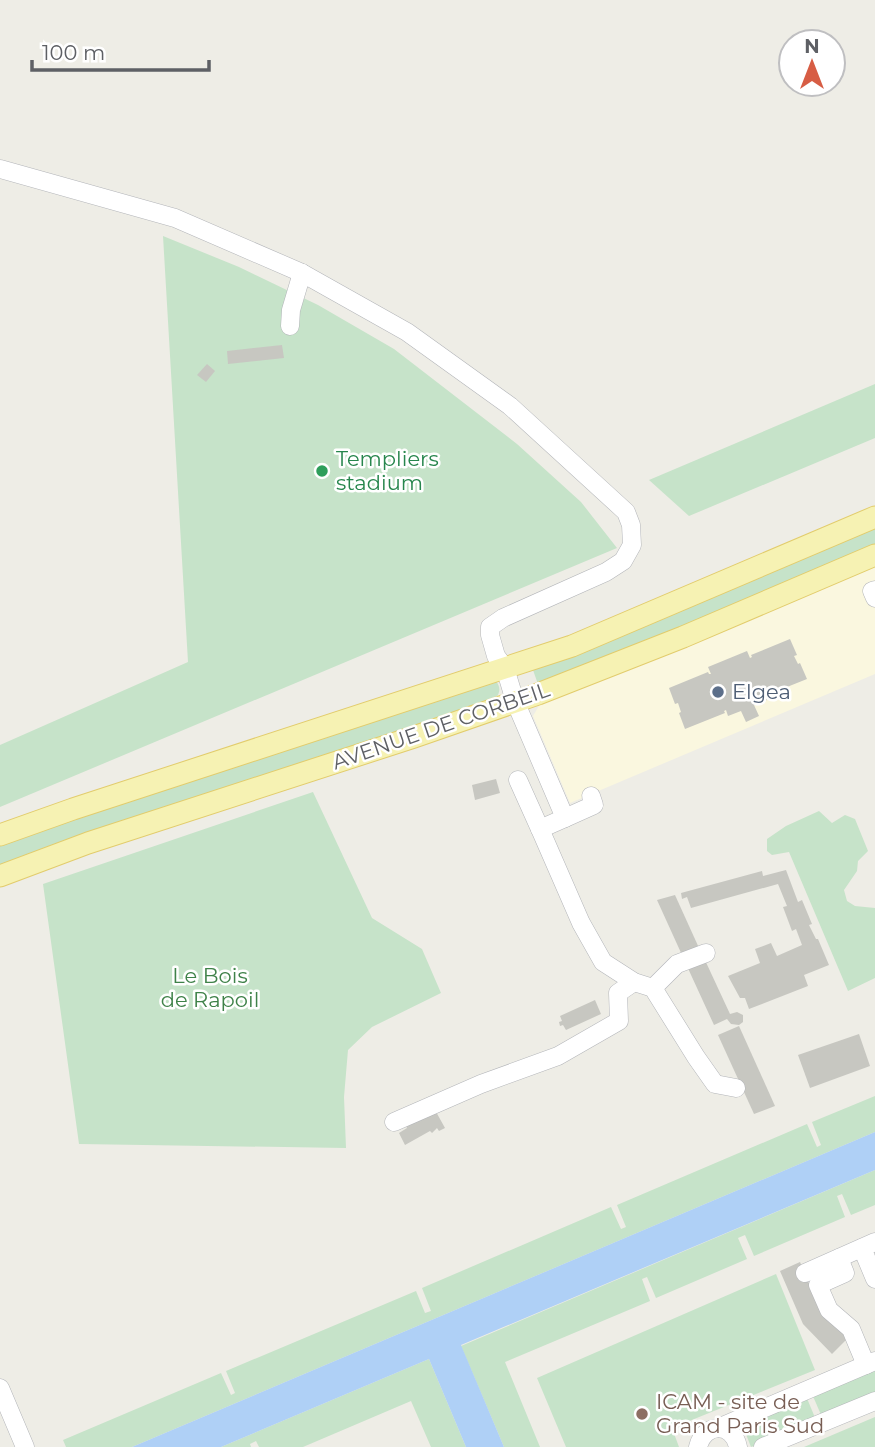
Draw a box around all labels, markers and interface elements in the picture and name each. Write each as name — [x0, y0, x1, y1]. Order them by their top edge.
scale bar — [32, 28, 208, 72]
north arrow — [777, 28, 847, 98]
text: N — [804, 35, 820, 58]
text: 100 m — [42, 40, 105, 65]
place label: Templiers stadium — [336, 446, 439, 495]
marker: Templiers stadium — [314, 463, 330, 479]
street label: AVENUE DE CORBEIL — [329, 676, 553, 775]
place label: Elgea — [732, 679, 791, 704]
marker: Elgea — [710, 684, 726, 700]
park label: Le Bois de Rapoil — [161, 963, 259, 1012]
place label: ICAM - site de Grand Paris Sud — [656, 1389, 824, 1438]
marker: ICAM - site de Grand Paris Sud — [634, 1406, 650, 1422]

